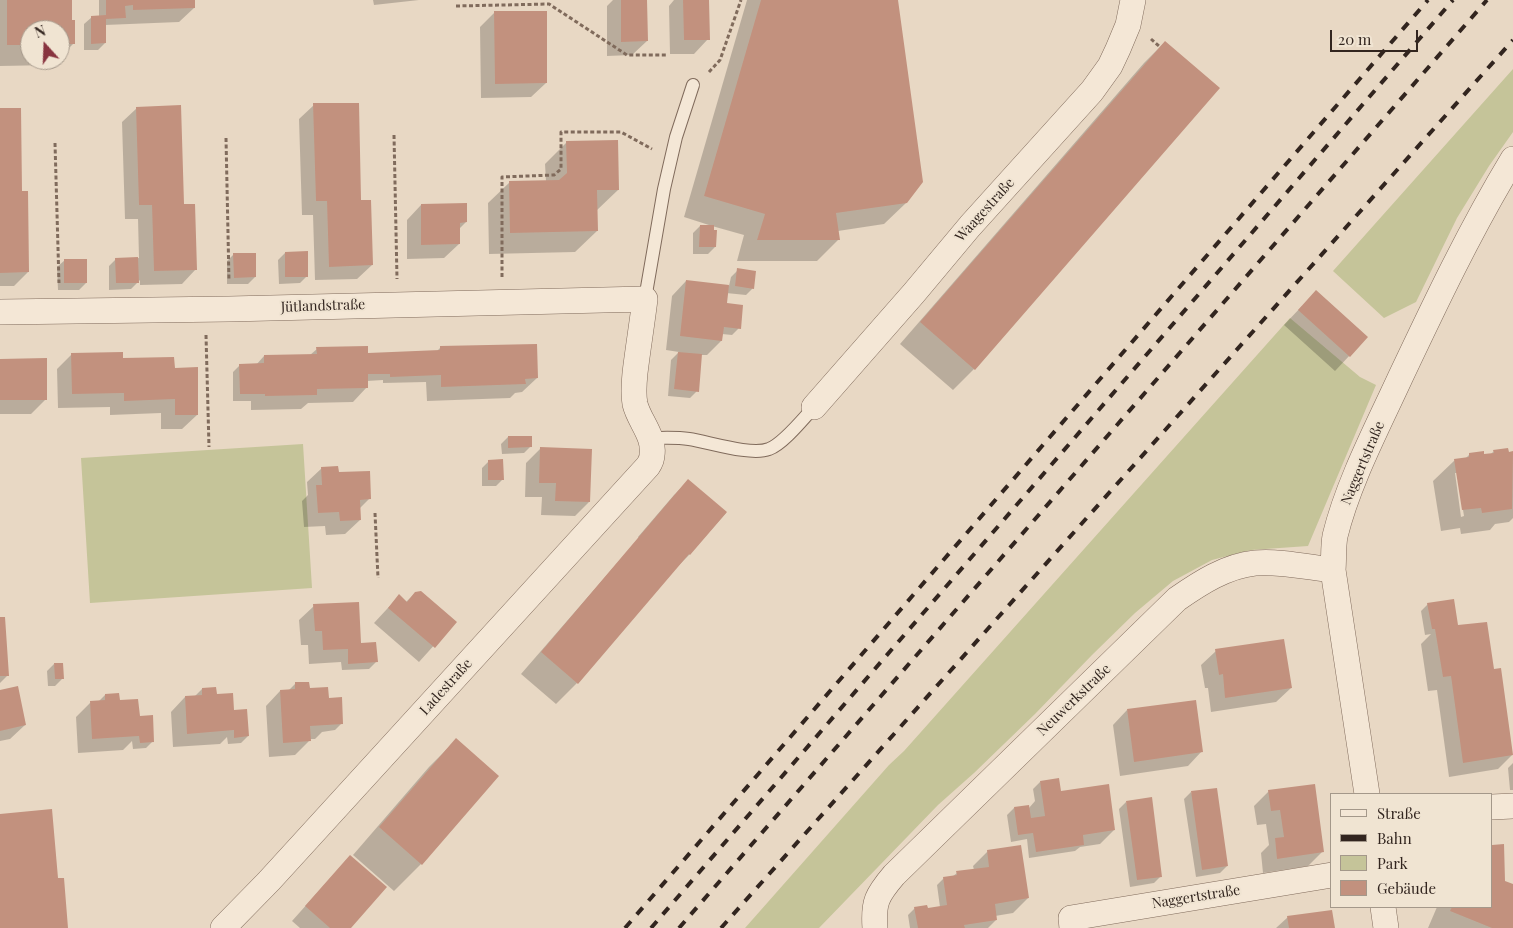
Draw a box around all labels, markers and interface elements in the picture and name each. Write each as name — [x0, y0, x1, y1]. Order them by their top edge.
north arrow — [20, 20, 70, 70]
scale bar — [1333, 20, 1420, 52]
text: N — [32, 21, 48, 42]
text: 20 m — [1338, 29, 1371, 49]
street label: Waagestraße — [952, 175, 1018, 245]
street label: Jütlandstraße — [280, 296, 366, 316]
street label: Naggertstraße — [1338, 419, 1388, 507]
street label: Ladestraße — [416, 655, 476, 719]
street label: Neuwerkstraße — [1034, 661, 1114, 739]
legend — [1330, 793, 1493, 908]
text: Straße — [1377, 803, 1421, 823]
text: Bahn — [1377, 828, 1412, 848]
text: Park — [1377, 853, 1408, 873]
text: Gebäude — [1377, 878, 1436, 898]
street label: Naggertstraße — [1151, 882, 1241, 912]

